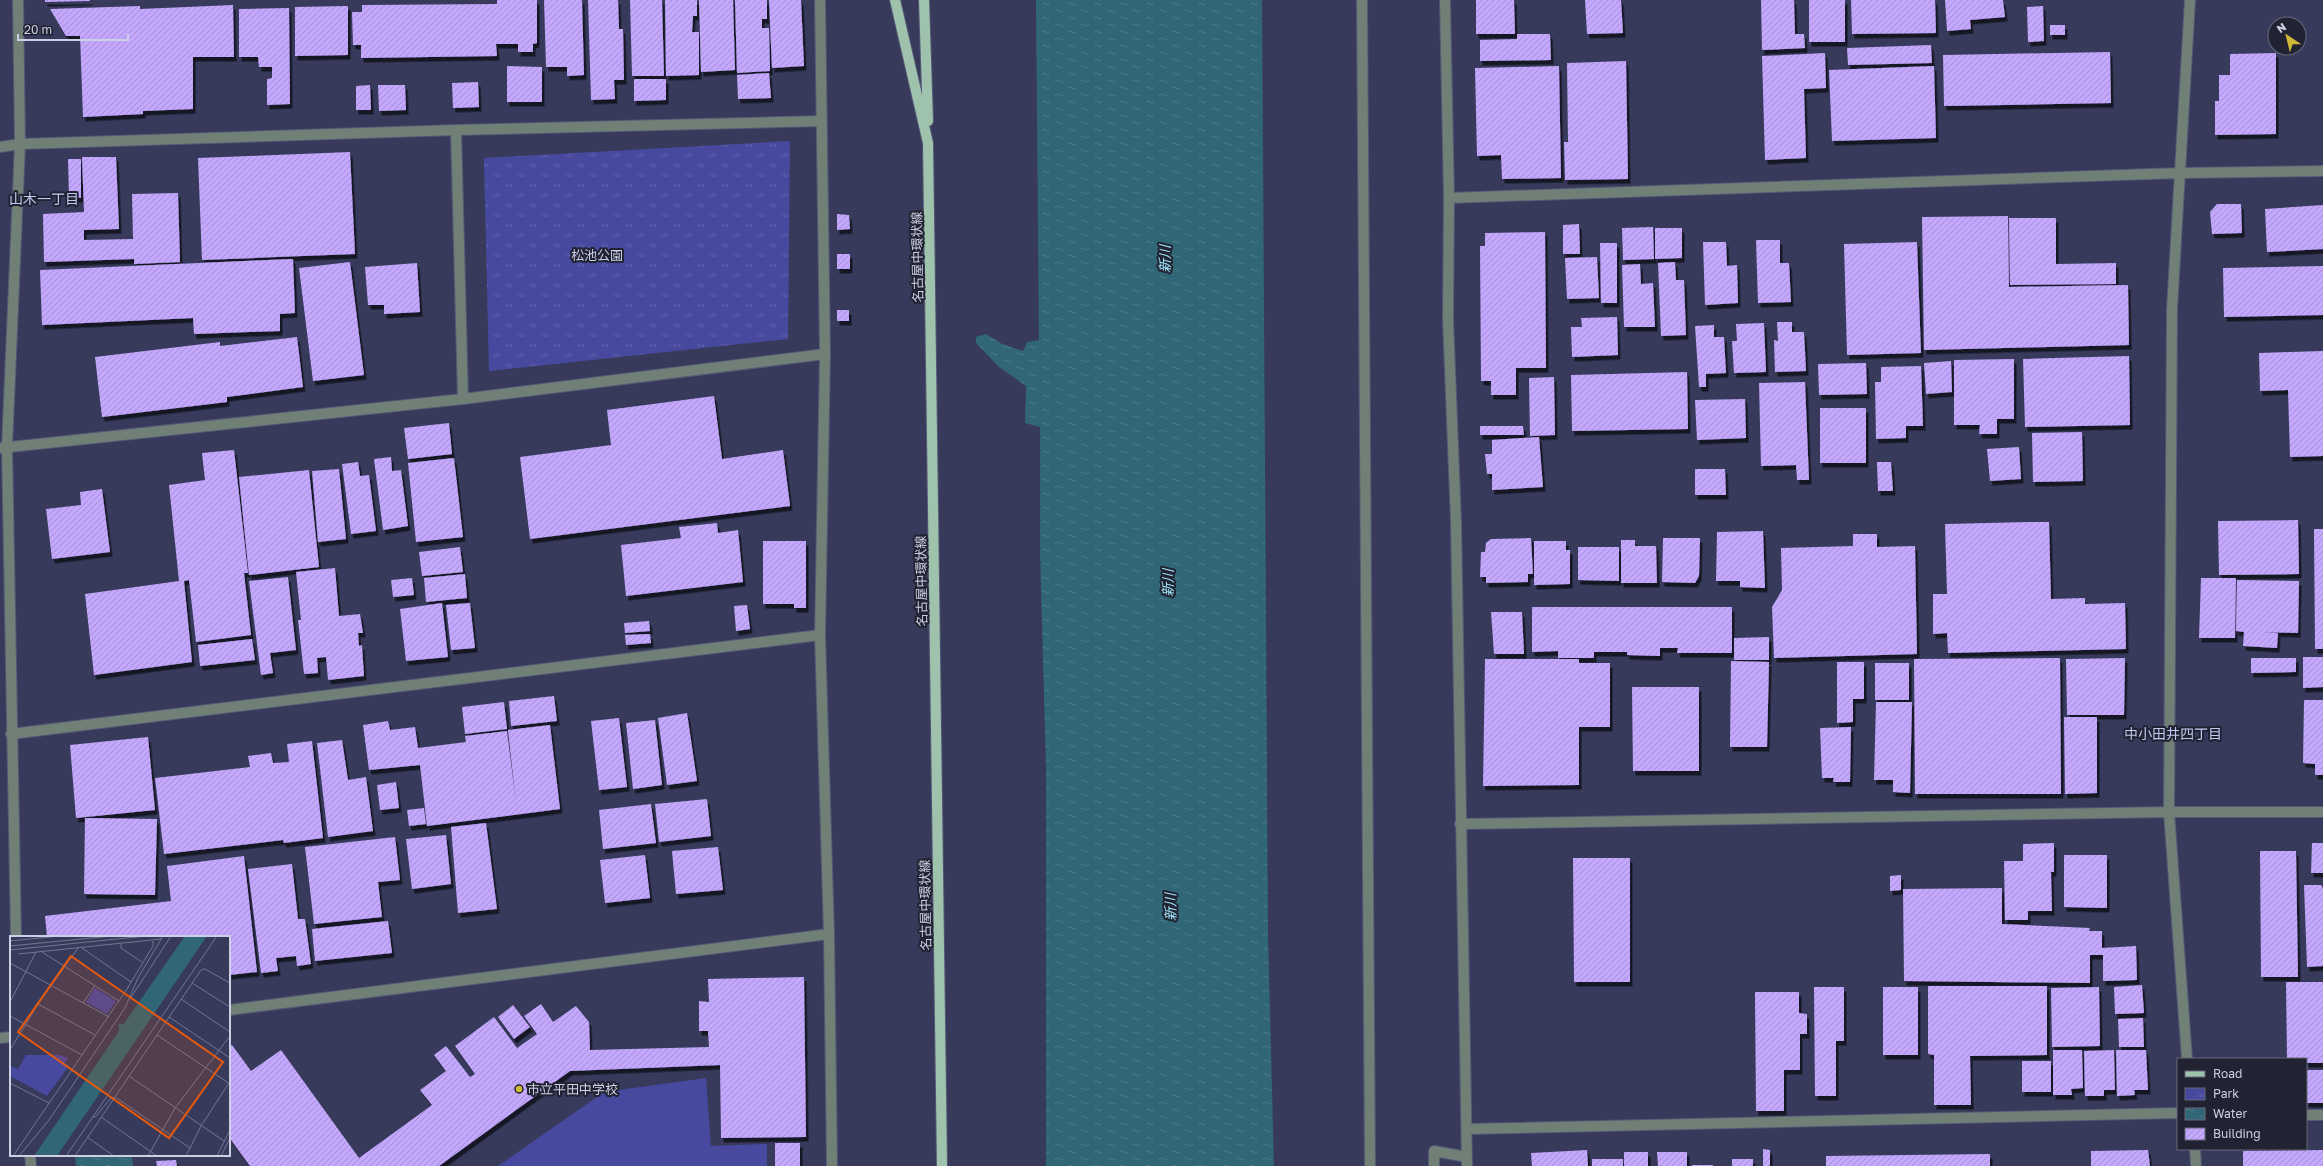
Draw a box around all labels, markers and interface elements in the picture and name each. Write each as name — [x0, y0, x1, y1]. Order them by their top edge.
scale bar — [18, 16, 128, 42]
north arrow — [2267, 16, 2307, 56]
text: N — [2274, 20, 2288, 35]
text: 20 m — [24, 22, 52, 37]
district label: 山木一丁目 — [9, 190, 79, 207]
street label: 名古屋中環状線 — [908, 211, 926, 303]
water label: 新川 — [1156, 243, 1173, 273]
park label: 松池公園 — [571, 247, 623, 263]
street label: 名古屋中環状線 — [912, 535, 930, 627]
water label: 新川 — [1159, 567, 1176, 597]
district label: 中小田井四丁目 — [2124, 725, 2222, 742]
street label: 名古屋中環状線 — [916, 859, 934, 951]
water label: 新川 — [1161, 891, 1179, 921]
inset map — [10, 936, 230, 1156]
legend — [2177, 1058, 2307, 1150]
text: Road — [2213, 1066, 2242, 1081]
place label: 市立平田中学校 — [527, 1081, 618, 1097]
marker: 市立平田中学校 — [514, 1084, 524, 1094]
text: Park — [2213, 1086, 2239, 1101]
text: Water — [2213, 1106, 2247, 1121]
text: Building — [2213, 1126, 2261, 1141]

